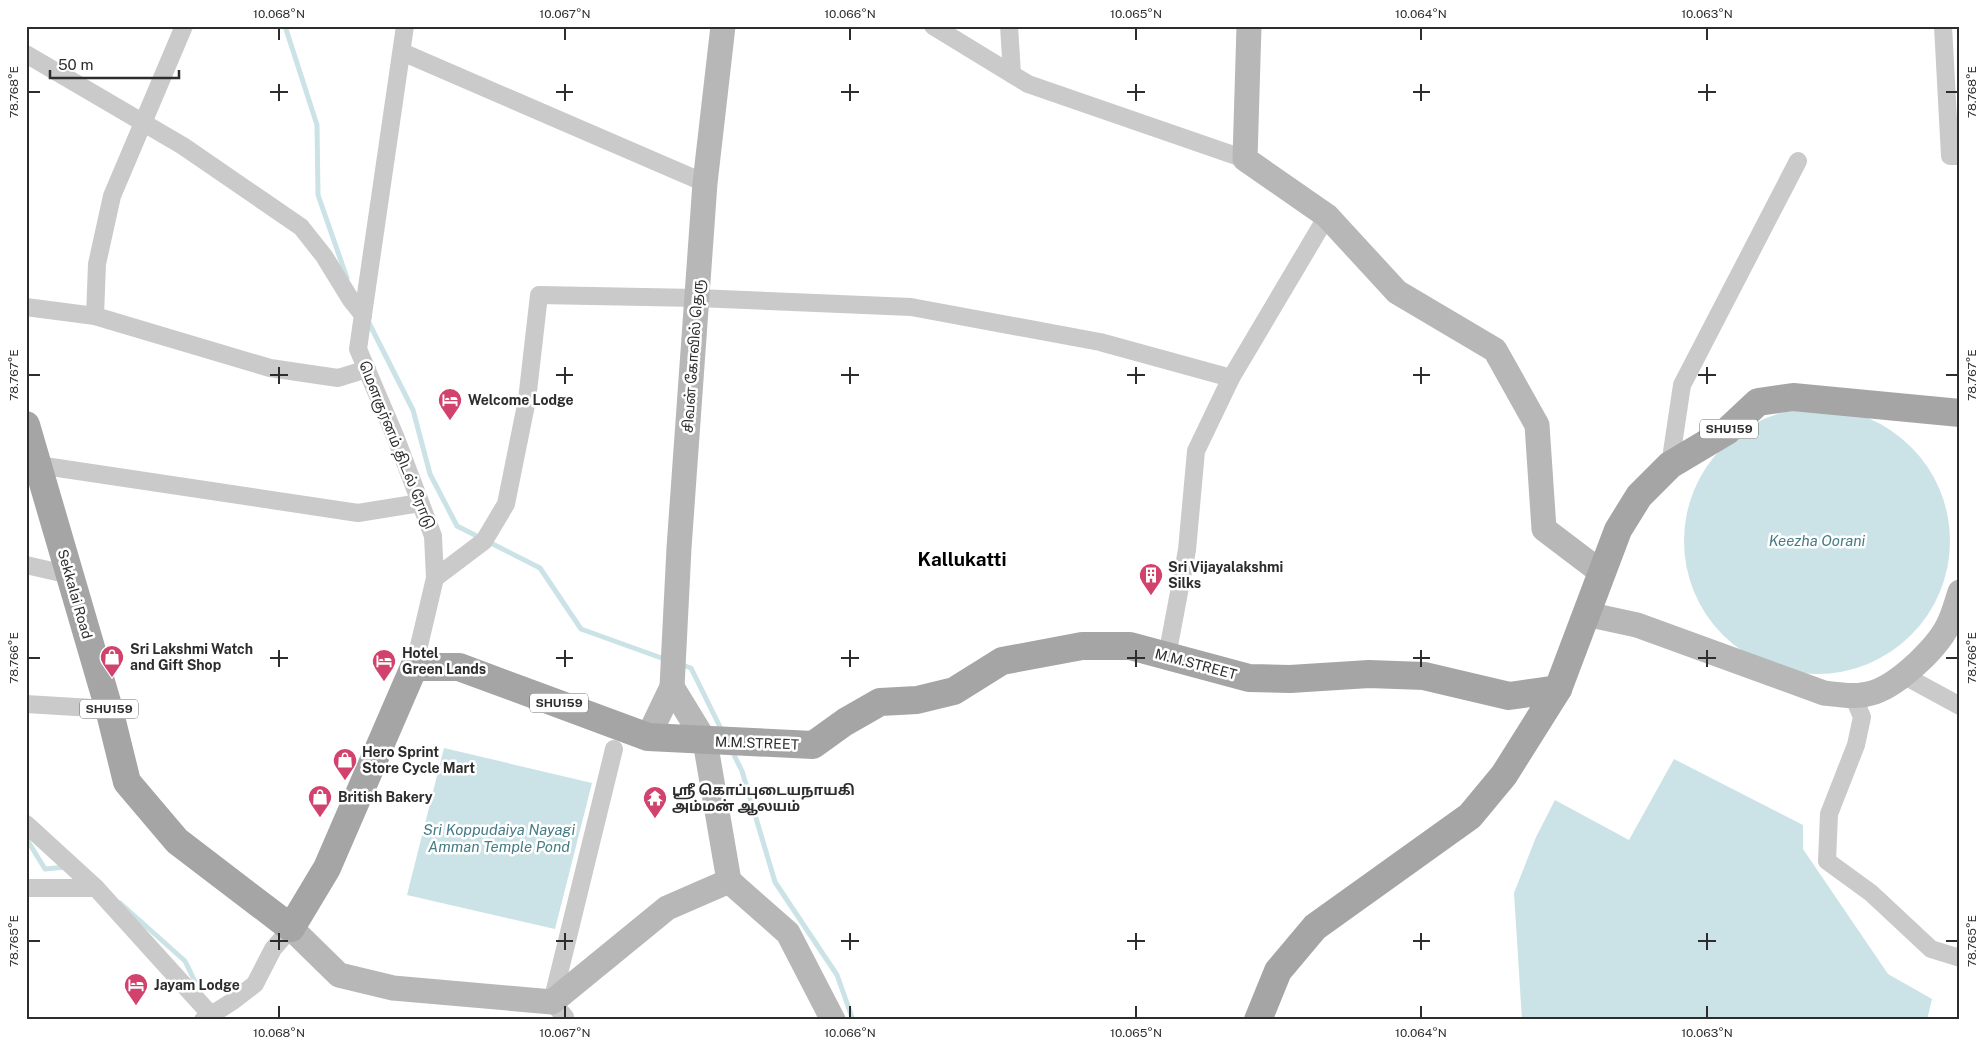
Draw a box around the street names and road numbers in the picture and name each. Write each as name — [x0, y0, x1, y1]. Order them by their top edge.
street label: சிவன் கோவில் தெரு — [680, 278, 708, 434]
street label: மௌகுர்னம் திடல் ரோடு — [354, 359, 438, 532]
road number: SHU159 — [1700, 419, 1758, 438]
street label: Sekkalai Road — [55, 547, 95, 641]
street label: M.M.STREET — [1153, 645, 1239, 683]
road number: SHU159 — [530, 694, 588, 712]
road number: SHU159 — [80, 700, 138, 719]
street label: M.M.STREET — [715, 734, 799, 752]

